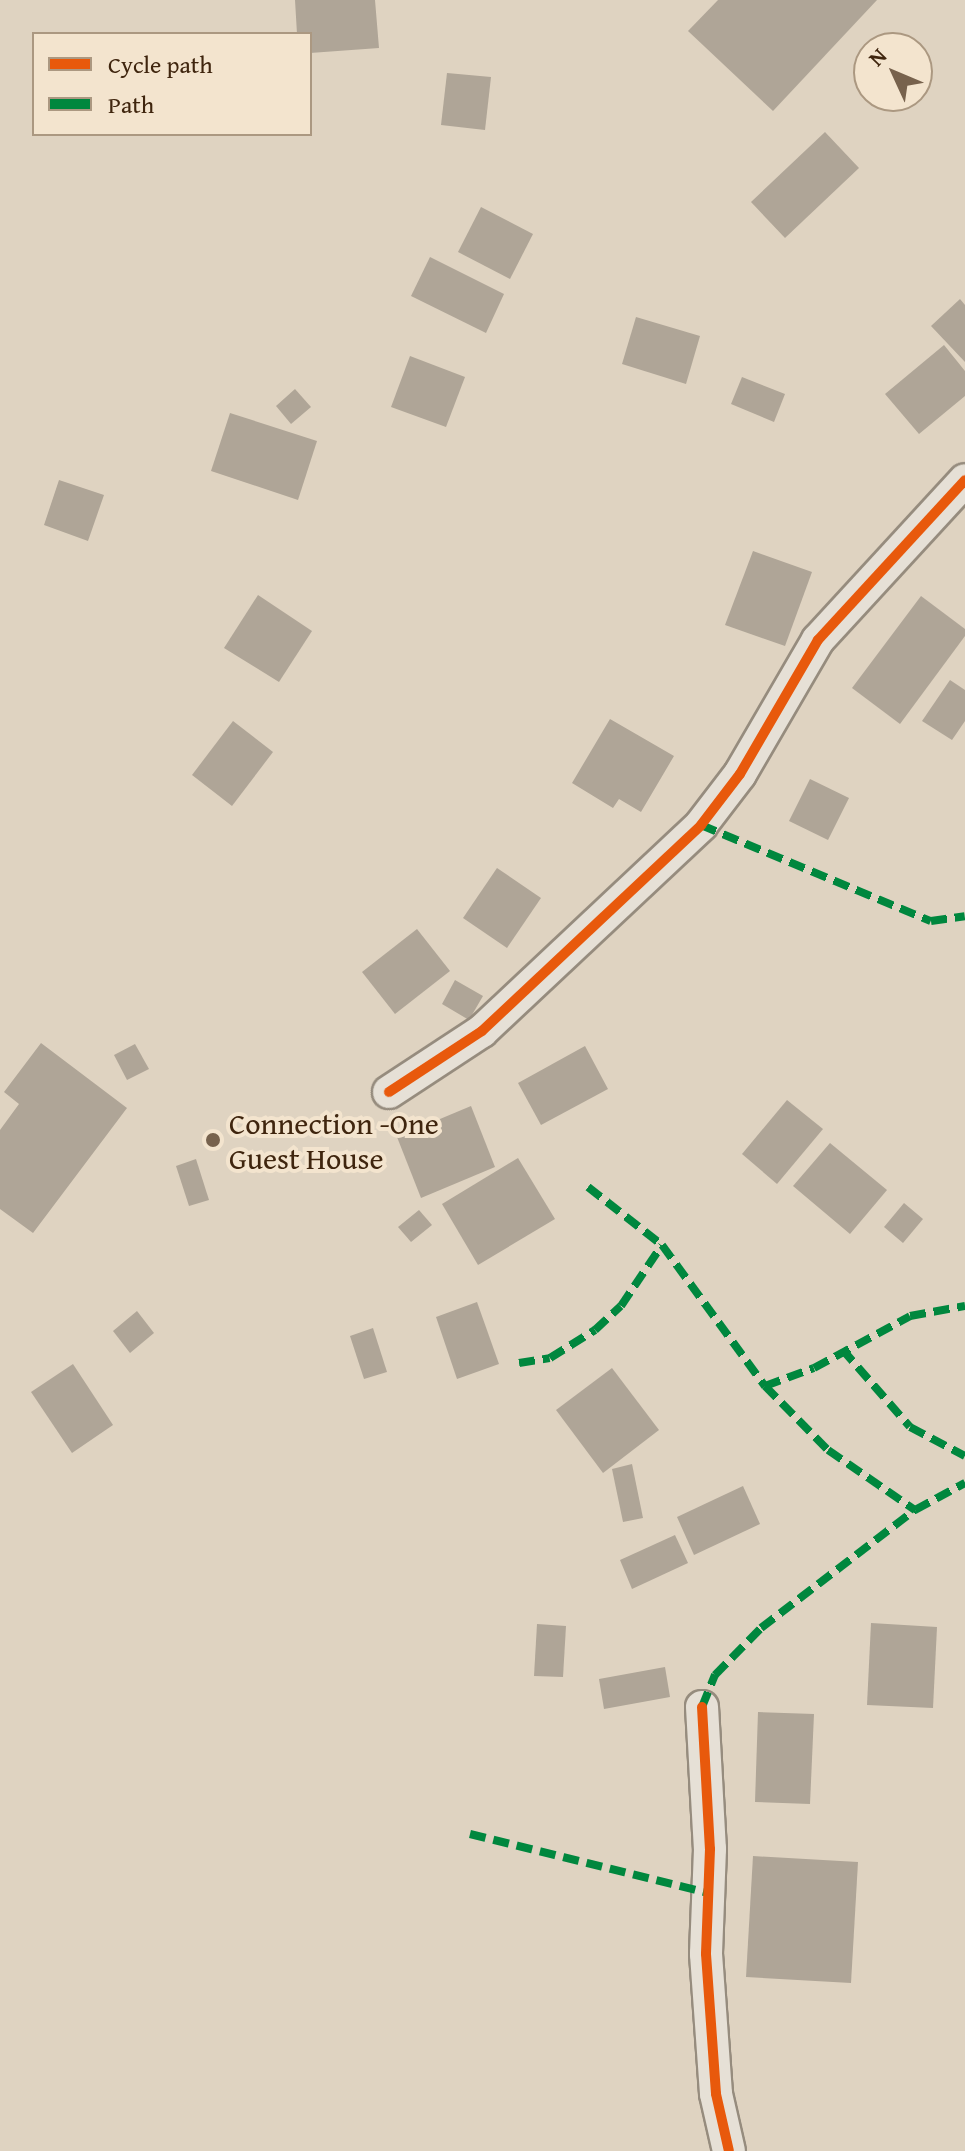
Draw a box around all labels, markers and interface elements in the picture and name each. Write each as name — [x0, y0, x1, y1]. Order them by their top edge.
legend — [32, 32, 312, 136]
north arrow — [853, 32, 933, 112]
text: N — [861, 40, 894, 73]
text: Cycle path — [108, 47, 213, 82]
text: Path — [108, 87, 154, 122]
place label: Connection -One Guest House — [229, 1105, 439, 1176]
marker: Connection -One Guest House — [204, 1131, 222, 1149]

